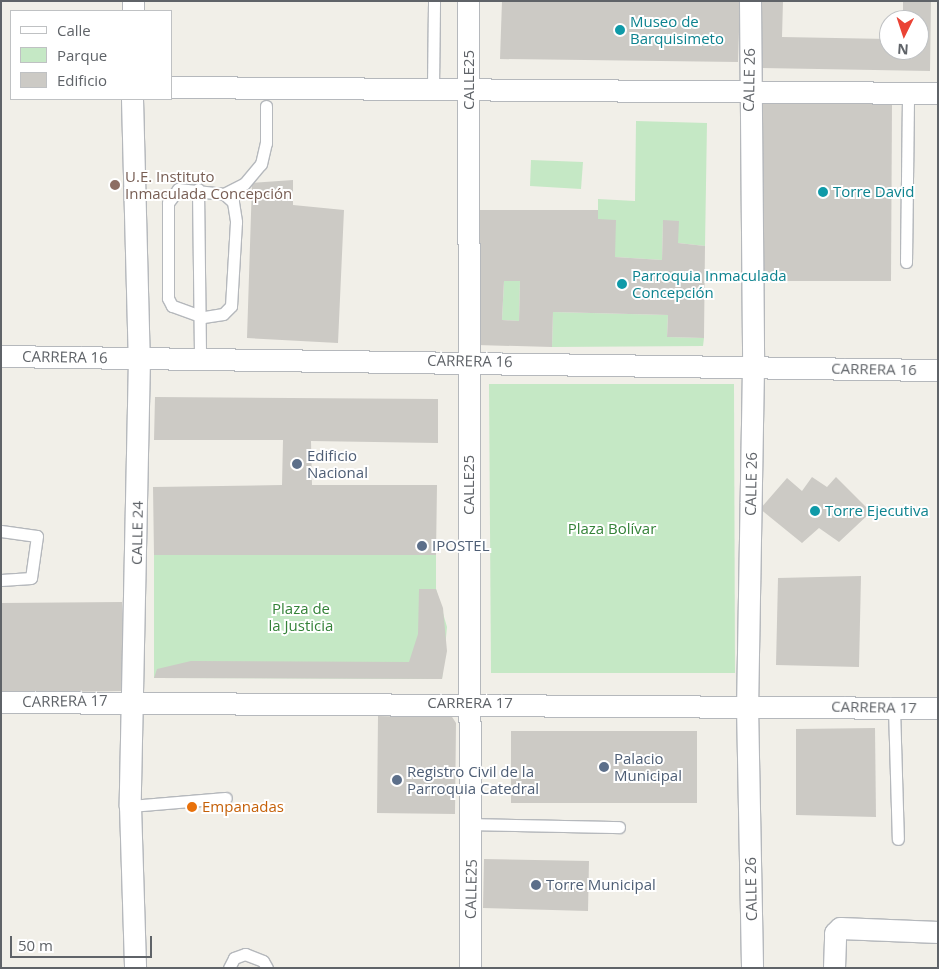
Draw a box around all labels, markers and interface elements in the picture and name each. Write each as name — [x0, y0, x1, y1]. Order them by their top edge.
legend — [10, 10, 172, 100]
north arrow — [879, 10, 929, 60]
place label: Museo de Barquisimeto — [630, 12, 724, 47]
text: Calle — [57, 20, 91, 40]
marker: Museo de Barquisimeto — [614, 24, 626, 36]
text: N — [897, 40, 909, 59]
text: Parque — [57, 45, 107, 65]
street label: CALLE 26 — [739, 48, 759, 112]
street label: CALLE25 — [460, 50, 478, 110]
text: Edificio — [57, 70, 107, 90]
place label: U.E. Instituto Inmaculada Concepción — [125, 167, 292, 202]
marker: U.E. Instituto Inmaculada Concepción — [109, 179, 121, 191]
place label: Torre David — [833, 183, 915, 201]
marker: Torre David — [817, 186, 829, 198]
place label: Parroquia Inmaculada Concepción — [632, 266, 787, 301]
marker: Parroquia Inmaculada Concepción — [616, 278, 628, 290]
street label: CARRERA 16 — [22, 347, 108, 367]
street label: CARRERA 16 — [427, 351, 513, 371]
street label: CARRERA 16 — [831, 359, 917, 379]
place label: Edificio Nacional — [307, 446, 368, 481]
street label: CALLE 26 — [741, 452, 761, 516]
street label: CALLE25 — [460, 455, 478, 515]
marker: Edificio Nacional — [291, 458, 303, 470]
street label: CALLE 24 — [127, 501, 147, 565]
place label: Torre Ejecutiva — [825, 502, 929, 520]
marker: Torre Ejecutiva — [809, 505, 821, 517]
park label: Plaza Bolívar — [568, 520, 656, 538]
place label: IPOSTEL — [432, 537, 490, 555]
marker: IPOSTEL — [416, 540, 428, 552]
park label: Plaza de la Justicia — [269, 599, 333, 634]
street label: CARRERA 17 — [22, 691, 108, 711]
street label: CARRERA 17 — [427, 694, 513, 712]
street label: CARRERA 17 — [831, 697, 917, 717]
place label: Palacio Municipal — [614, 749, 682, 784]
marker: Palacio Municipal — [598, 761, 610, 773]
place label: Registro Civil de la Parroquia Catedral — [407, 762, 539, 797]
marker: Registro Civil de la Parroquia Catedral — [391, 774, 403, 786]
place label: Empanadas — [202, 798, 284, 816]
marker: Empanadas — [186, 801, 198, 813]
street label: CALLE 26 — [741, 857, 761, 921]
street label: CALLE25 — [461, 859, 481, 919]
place label: Torre Municipal — [546, 876, 656, 894]
marker: Torre Municipal — [530, 879, 542, 891]
scale bar — [12, 926, 155, 958]
text: 50 m — [18, 935, 53, 955]

